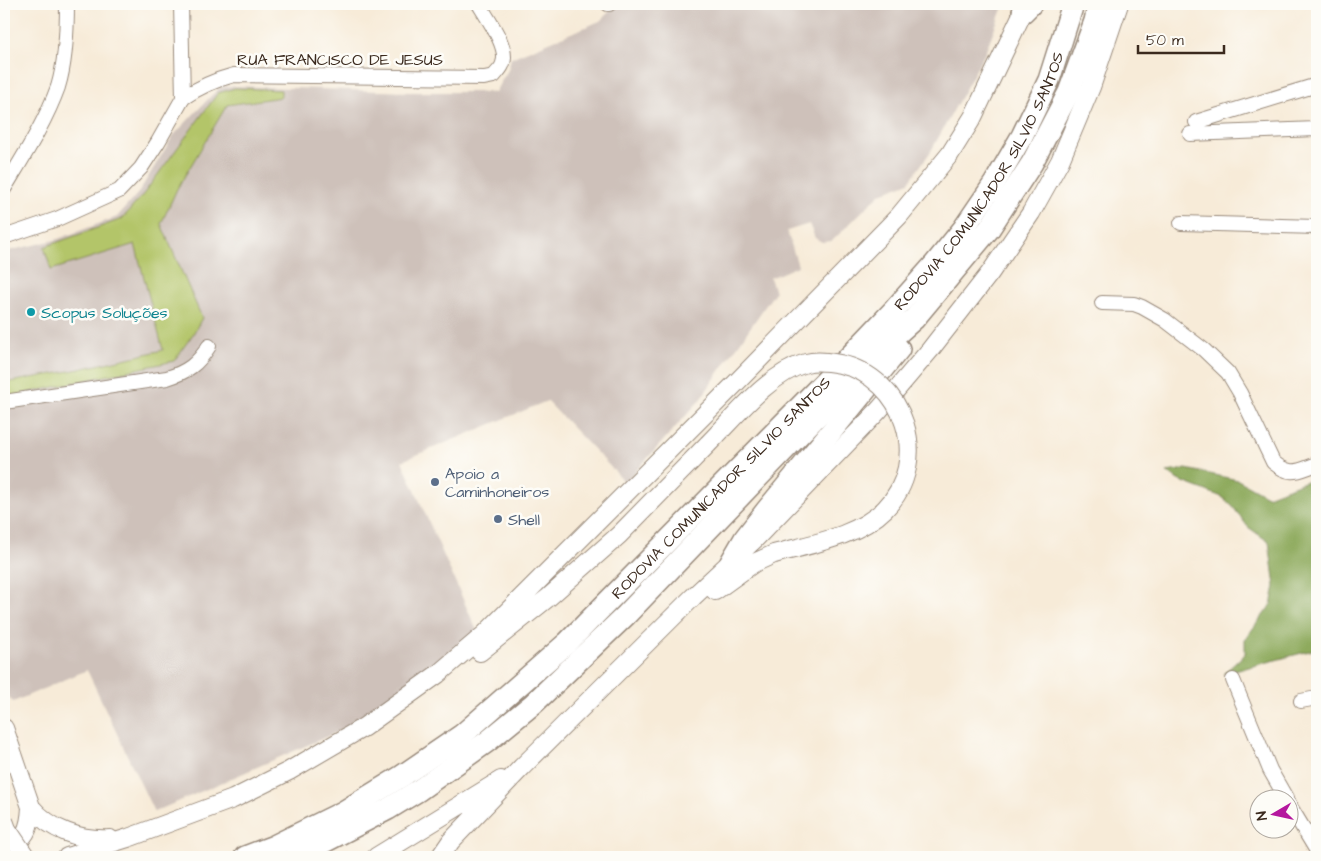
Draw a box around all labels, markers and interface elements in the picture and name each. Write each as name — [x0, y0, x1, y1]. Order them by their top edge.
scale bar — [1138, 22, 1225, 54]
text: 50 m — [1146, 30, 1184, 51]
street label: RUA FRANCISCO DE JESUS — [237, 49, 443, 71]
street label: RODOVIA COMUNICADOR SILVIO SANTOS — [889, 49, 1069, 315]
place label: Scopus Soluções — [41, 302, 168, 324]
marker: Scopus Soluções — [25, 306, 37, 318]
street label: RODOVIA COMUNICADOR SILVIO SANTOS — [607, 372, 836, 604]
place label: Apoio a Caminhoneiros — [445, 463, 549, 503]
marker: Apoio a Caminhoneiros — [429, 476, 441, 488]
place label: Shell — [508, 509, 540, 531]
marker: Shell — [492, 513, 504, 525]
north arrow — [1248, 788, 1298, 838]
text: N — [1252, 810, 1273, 822]

